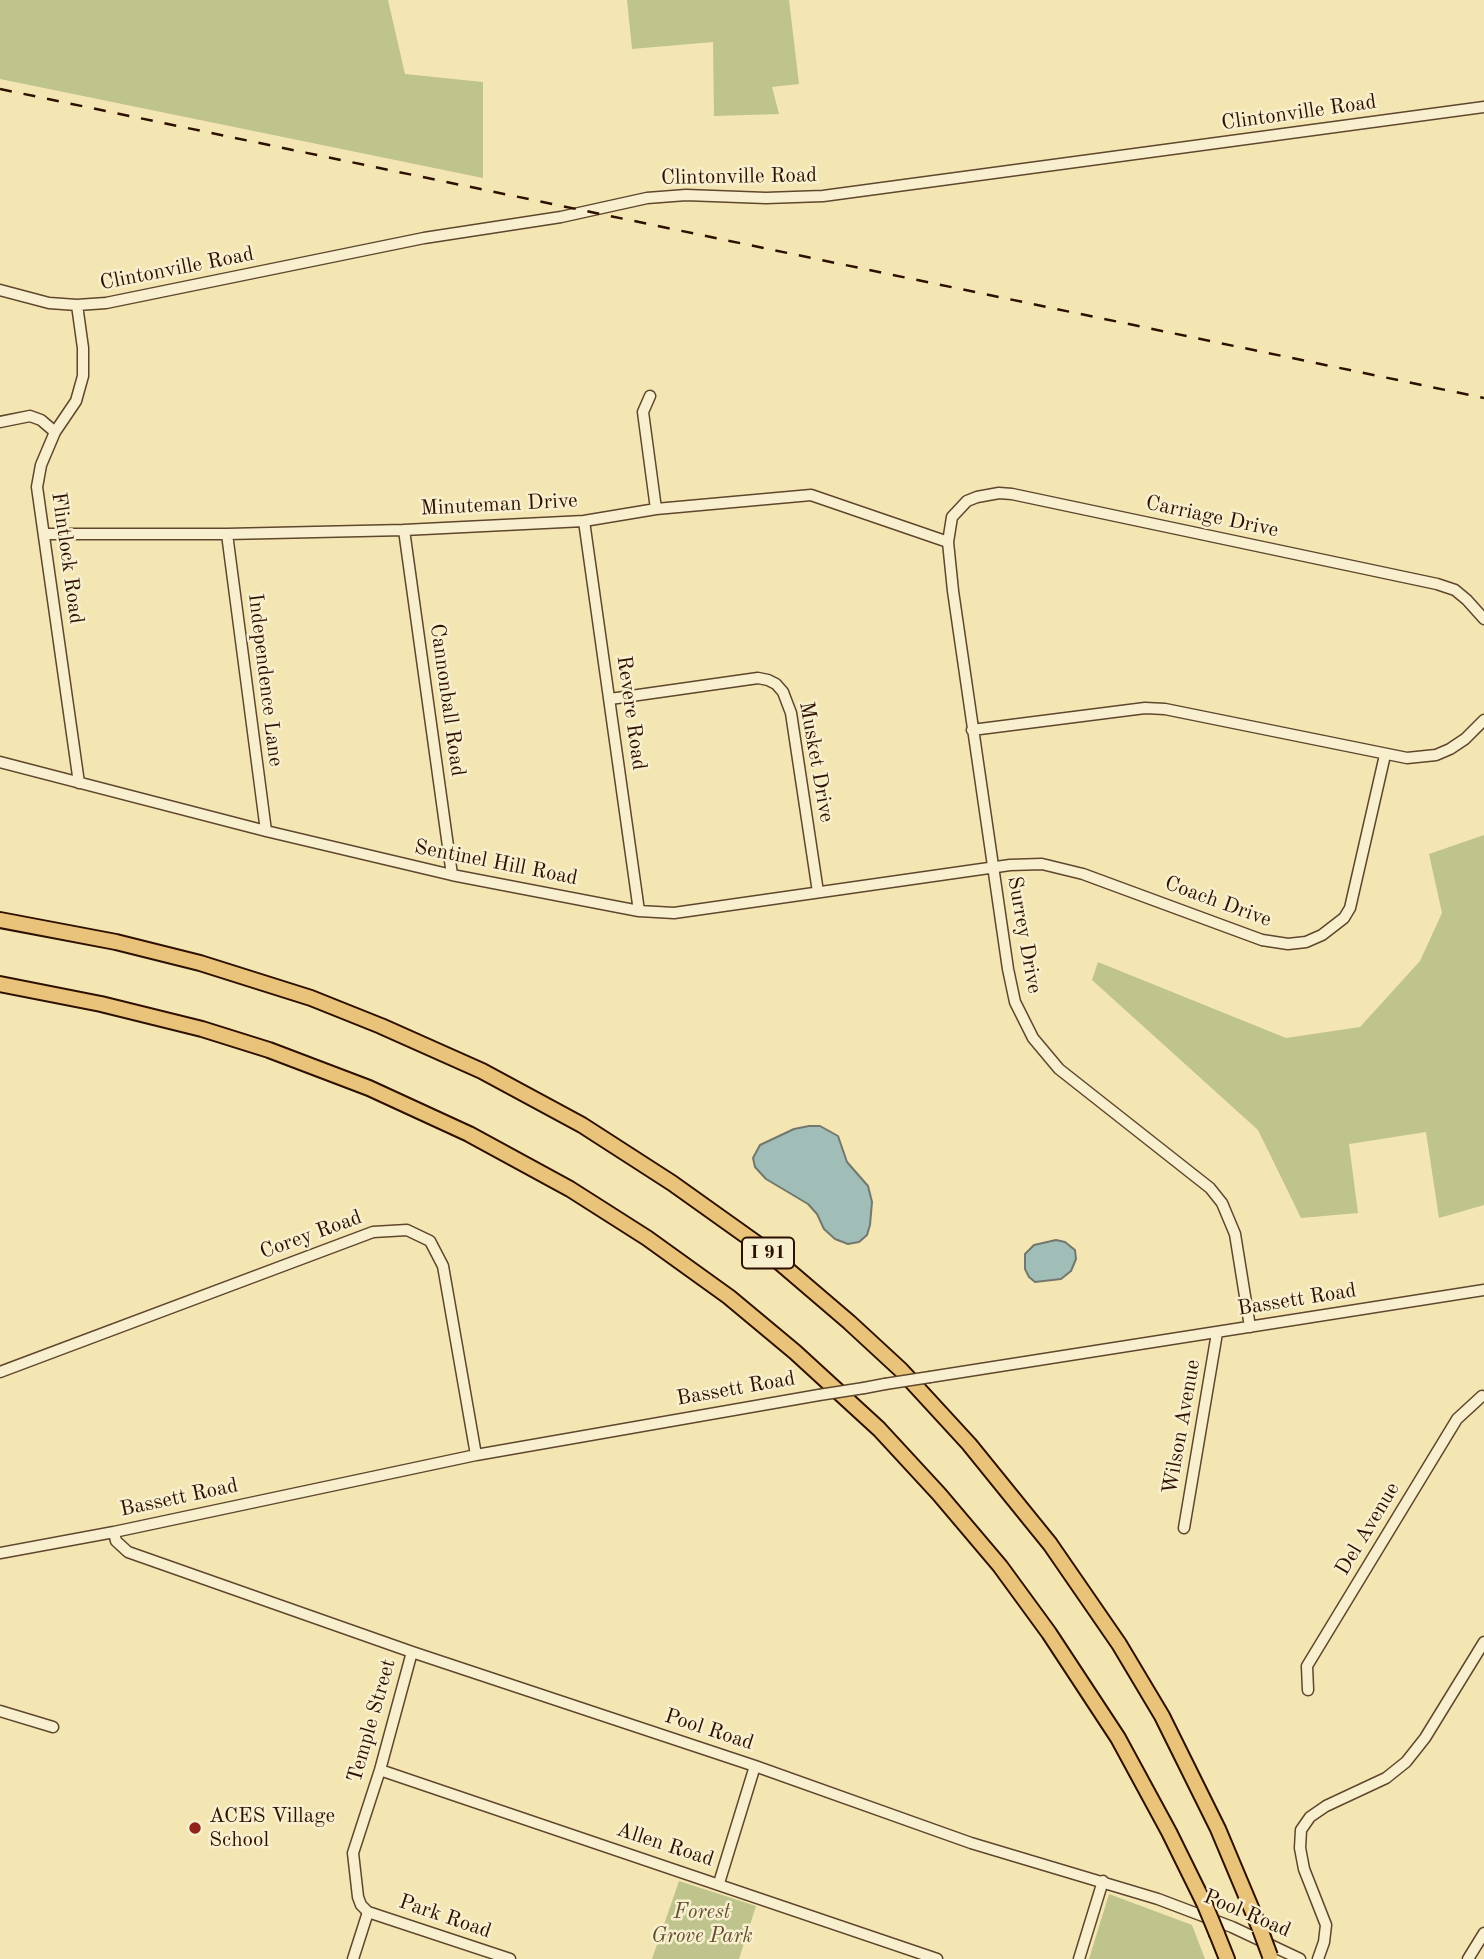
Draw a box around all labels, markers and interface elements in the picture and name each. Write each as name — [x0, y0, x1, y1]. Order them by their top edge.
street label: Clintonville Road — [1220, 90, 1378, 136]
street label: Clintonville Road — [661, 163, 817, 191]
street label: Clintonville Road — [98, 242, 256, 296]
street label: Minuteman Drive — [420, 488, 578, 522]
street label: Flintlock Road — [45, 490, 89, 626]
street label: Carriage Drive — [1143, 491, 1281, 543]
street label: Independence Lane — [242, 592, 288, 768]
street label: Cannonball Road — [424, 622, 470, 778]
street label: Revere Road — [610, 654, 652, 772]
street label: Musket Drive — [793, 700, 839, 824]
street label: Sentinel Hill Road — [412, 835, 580, 891]
street label: Coach Drive — [1161, 871, 1275, 933]
street label: Surrey Drive — [1001, 874, 1047, 996]
street label: Corey Road — [257, 1205, 365, 1265]
road number: I 91 — [742, 1238, 794, 1268]
street label: Bassett Road — [1236, 1278, 1358, 1322]
street label: Wilson Avenue — [1158, 1358, 1206, 1496]
street label: Bassett Road — [675, 1366, 797, 1412]
street label: Bassett Road — [118, 1473, 240, 1523]
street label: Del Avenue — [1330, 1478, 1406, 1580]
street label: Temple Street — [342, 1656, 402, 1786]
street label: Pool Road — [661, 1704, 757, 1756]
place label: ACES Village School — [209, 1803, 335, 1853]
street label: Allen Road — [613, 1817, 717, 1873]
marker: ACES Village School — [187, 1820, 203, 1836]
street label: Pool Road — [1200, 1884, 1294, 1944]
street label: Park Road — [396, 1889, 494, 1945]
park label: Forest Grove Park — [651, 1899, 753, 1949]

